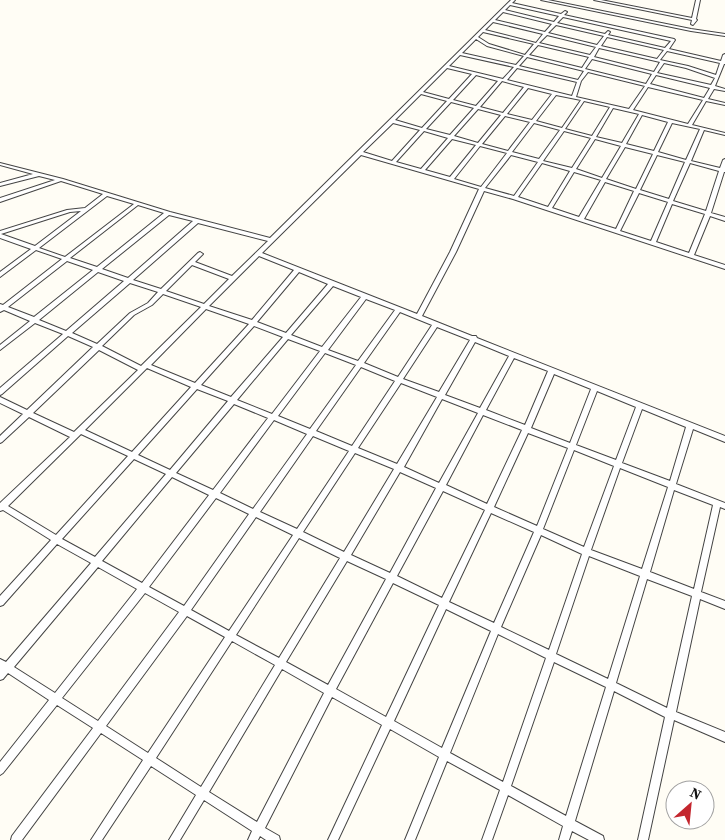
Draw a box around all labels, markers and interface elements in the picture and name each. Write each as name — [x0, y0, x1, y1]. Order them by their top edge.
north arrow — [665, 780, 715, 830]
text: N — [687, 782, 705, 805]

